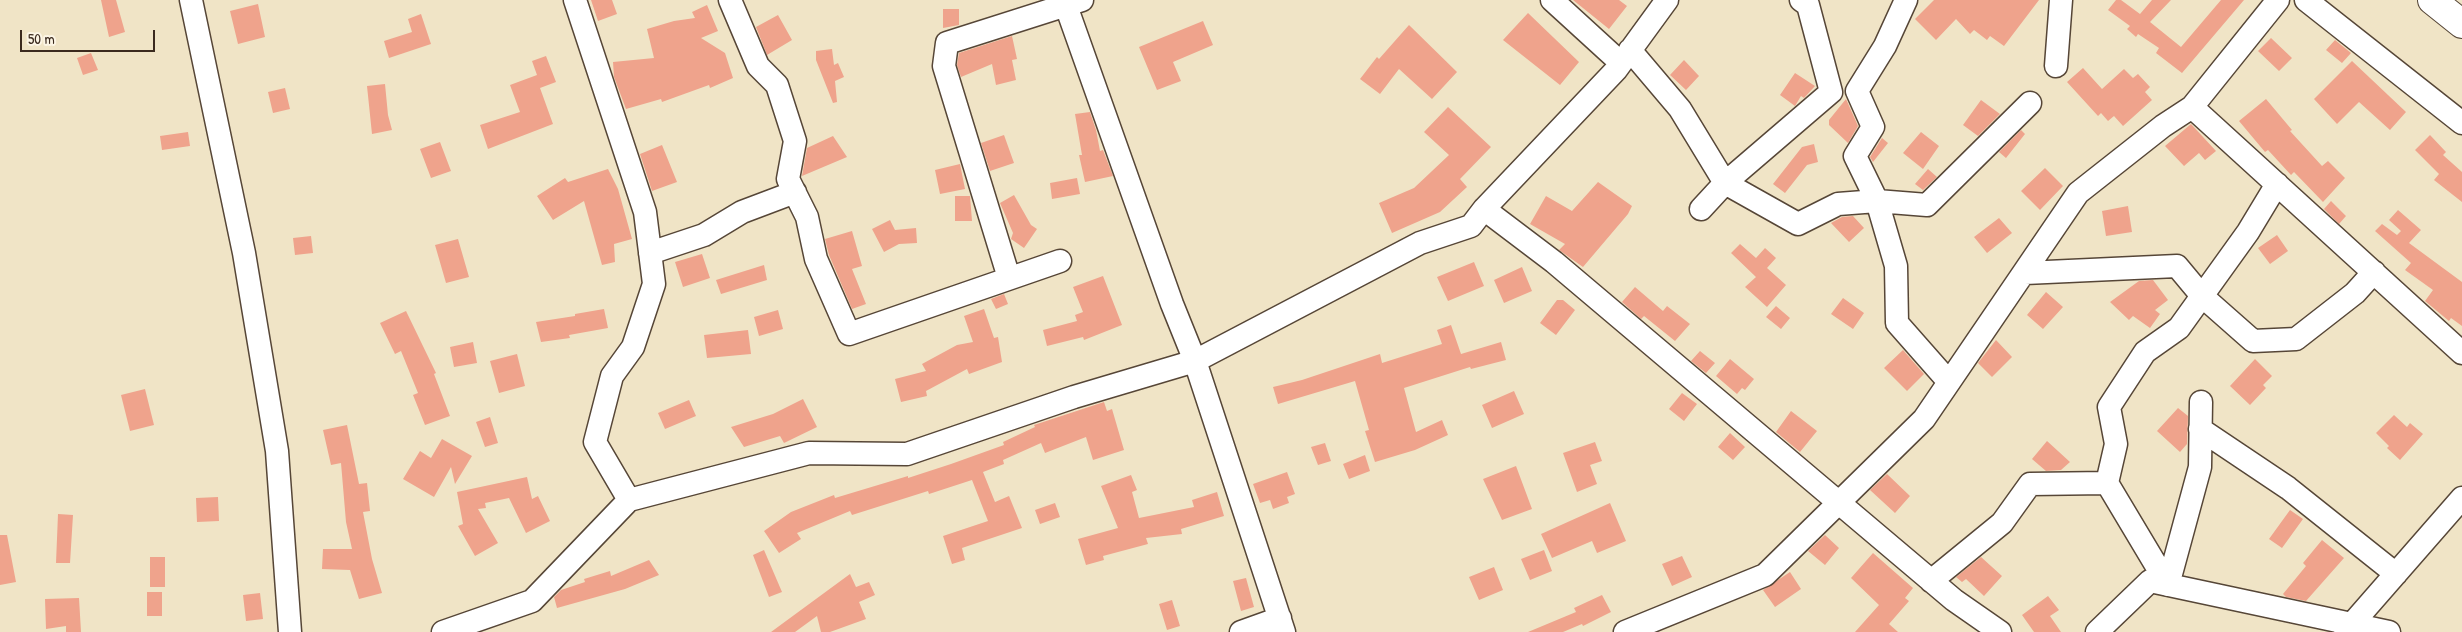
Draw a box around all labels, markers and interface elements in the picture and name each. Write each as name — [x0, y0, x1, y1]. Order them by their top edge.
scale bar — [22, 20, 158, 52]
text: 50 m — [28, 28, 55, 49]

